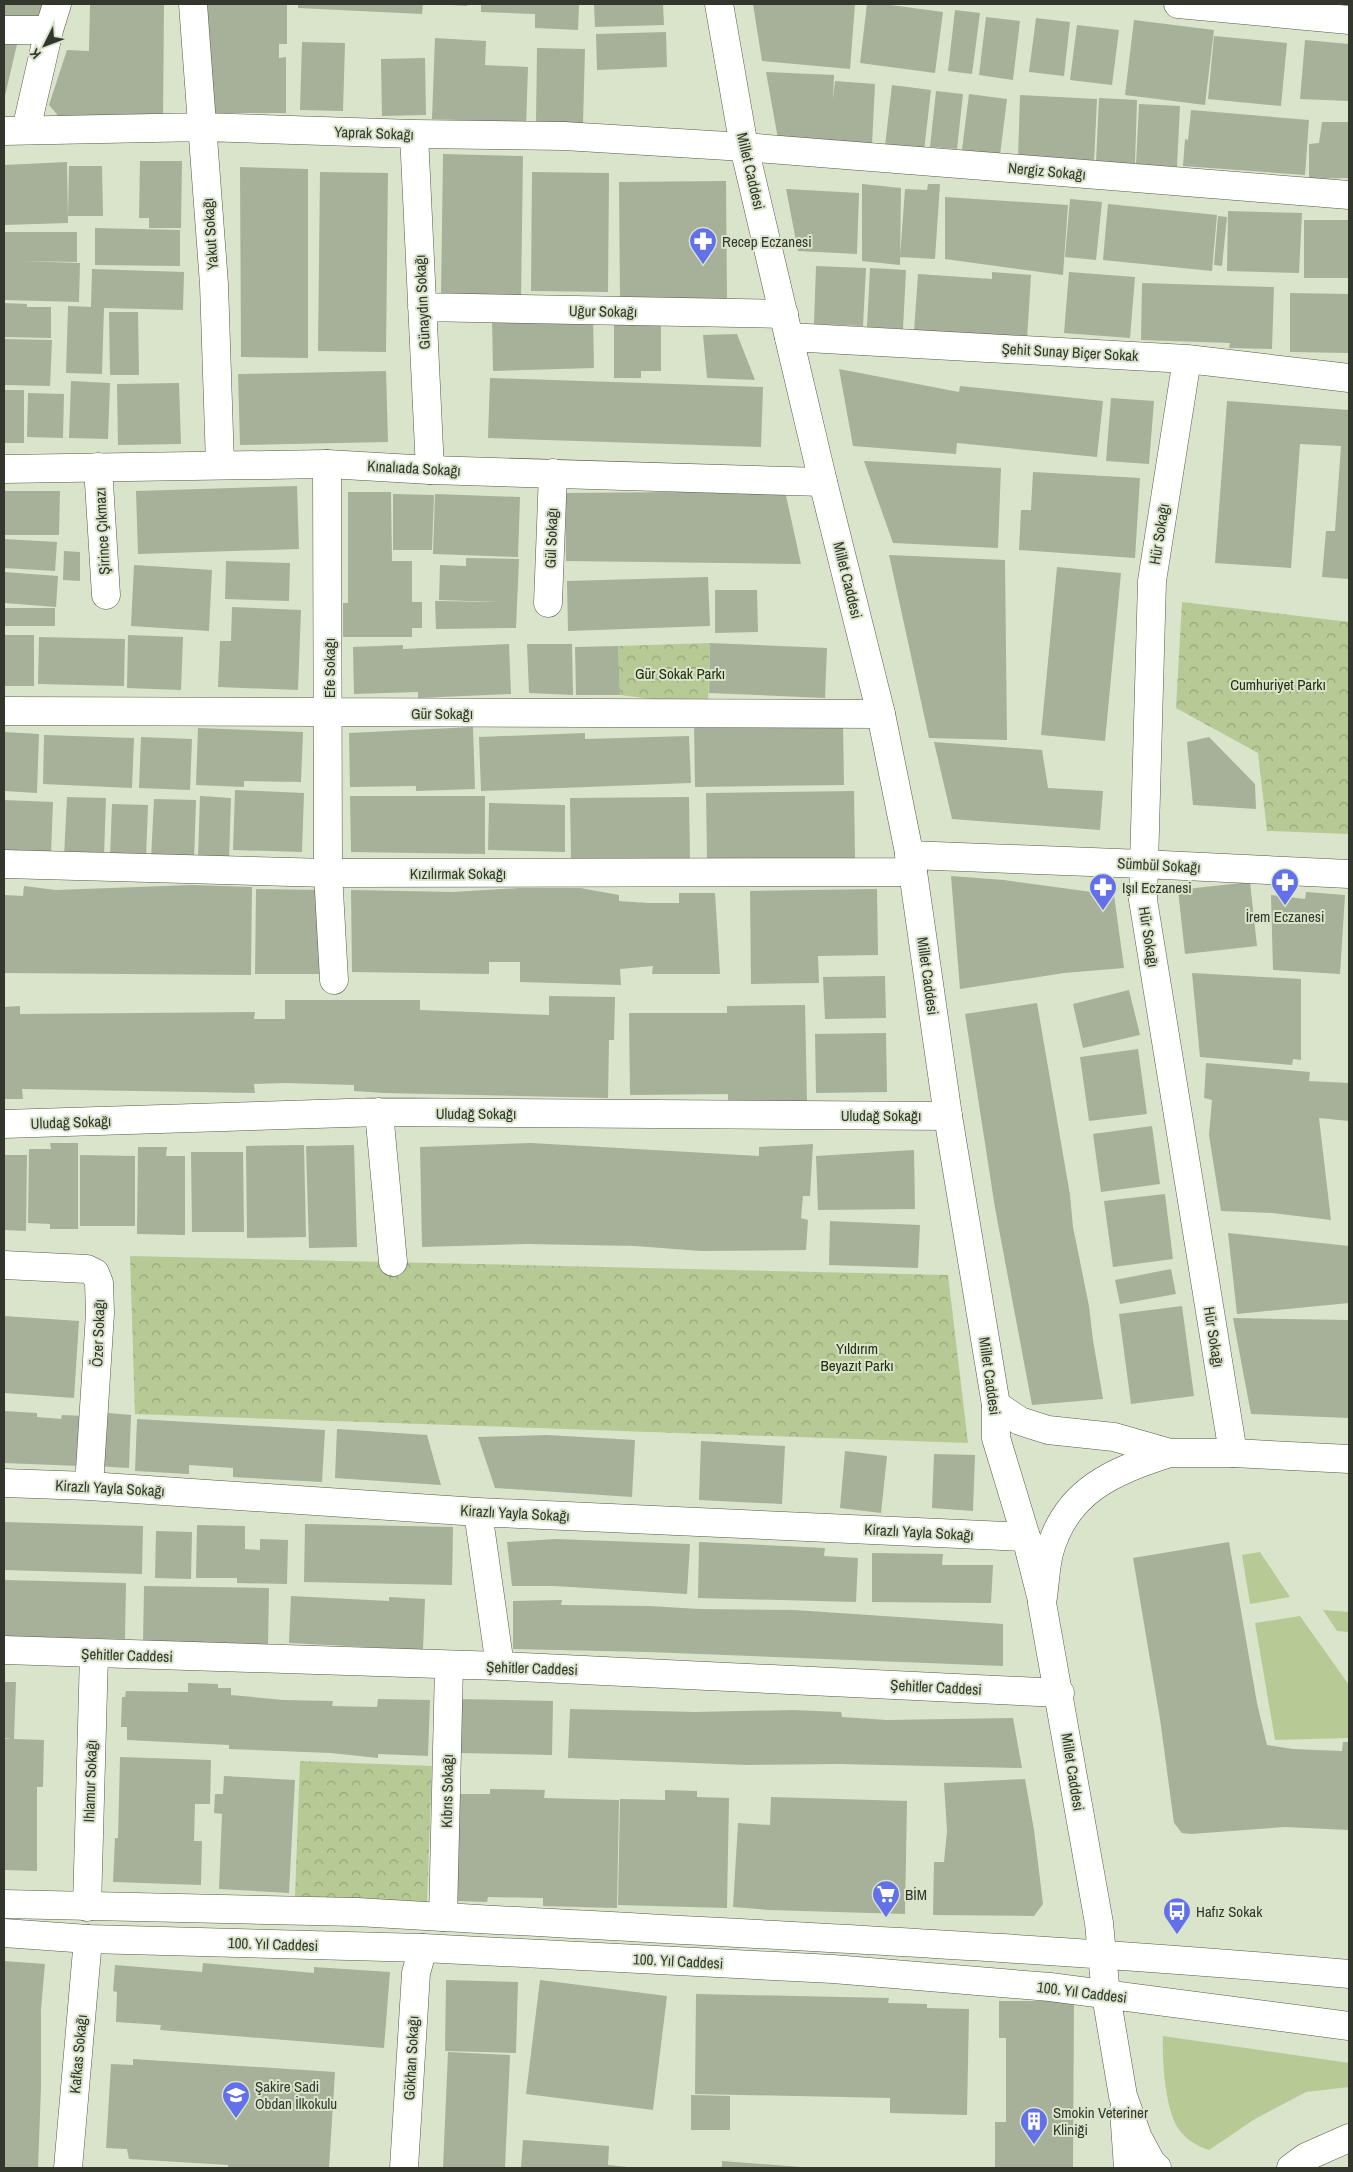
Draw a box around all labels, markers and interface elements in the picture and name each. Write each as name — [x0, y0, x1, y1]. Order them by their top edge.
north arrow — [20, 20, 70, 70]
text: K — [25, 44, 45, 63]
street label: Yaprak Sokağı — [334, 121, 414, 145]
street label: Millet Caddesi — [732, 130, 770, 212]
street label: Nergiz Sokağı — [1007, 157, 1087, 185]
street label: Yakut Sokağı — [197, 197, 223, 271]
pharmacy icon: Recep Eczanesi — [688, 226, 718, 265]
place label: Recep Eczanesi — [722, 231, 812, 252]
street label: Günaydın Sokağı — [409, 254, 435, 350]
street label: Uğur Sokağı — [569, 300, 637, 322]
street label: Şehit Sunay Biçer Sokak — [1001, 338, 1140, 366]
street label: Kınalıada Sokağı — [367, 455, 461, 481]
street label: Şirince Çıkmazı — [89, 487, 115, 575]
street label: Hür Sokağı — [1144, 502, 1174, 566]
street label: Gül Sokağı — [539, 507, 563, 569]
street label: Millet Caddesi — [828, 539, 868, 621]
street label: Efe Sokağı — [319, 638, 340, 698]
park label: Gür Sokak Parkı — [635, 663, 725, 684]
park label: Cumhuriyet Parkı — [1230, 674, 1326, 695]
street label: Gür Sokağı — [411, 703, 473, 724]
street label: Sümbül Sokağı — [1117, 852, 1201, 878]
street label: Kızılırmak Sokağı — [410, 863, 506, 884]
pharmacy icon: İrem Eczanesi — [1270, 867, 1300, 906]
pharmacy icon: Işıl Eczanesi — [1088, 872, 1118, 911]
place label: Işıl Eczanesi — [1122, 877, 1192, 898]
street label: Hür Sokağı — [1134, 905, 1164, 969]
place label: İrem Eczanesi — [1246, 906, 1324, 927]
street label: Millet Caddesi — [912, 936, 944, 1016]
street label: Uludağ Sokağı — [436, 1103, 516, 1124]
street label: Uludağ Sokağı — [841, 1105, 921, 1126]
street label: Uludağ Sokağı — [30, 1110, 112, 1134]
street label: Özer Sokağı — [86, 1298, 110, 1368]
street label: Hür Sokağı — [1199, 1305, 1229, 1369]
street label: Millet Caddesi — [974, 1336, 1006, 1416]
park label: Yıldırım Beyazıt Parkı — [820, 1338, 894, 1376]
street label: Kirazlı Yayla Sokağı — [55, 1475, 165, 1501]
street label: Kirazlı Yayla Sokağı — [460, 1500, 570, 1526]
street label: Kirazlı Yayla Sokağı — [864, 1519, 974, 1545]
street label: Şehitler Caddesi — [81, 1643, 173, 1667]
street label: Şehitler Caddesi — [486, 1656, 578, 1680]
street label: Şehitler Caddesi — [890, 1674, 982, 1700]
street label: Millet Caddesi — [1056, 1732, 1090, 1812]
street label: Ihlamur Sokağı — [78, 1739, 102, 1823]
street label: Kıbrıs Sokağı — [436, 1754, 458, 1828]
supermarket icon: BİM — [871, 1879, 901, 1918]
place label: BİM — [905, 1884, 927, 1905]
bus stop icon: Hafız Sokak — [1162, 1896, 1192, 1935]
place label: Hafız Sokak — [1196, 1901, 1263, 1922]
street label: 100. Yıl Caddesi — [228, 1932, 318, 1956]
street label: 100. Yıl Caddesi — [632, 1948, 724, 1974]
street label: 100. Yıl Caddesi — [1036, 1976, 1128, 2008]
street label: Kafkas Sokağı — [64, 2014, 92, 2094]
street label: Gökhan Sokağı — [398, 2015, 424, 2101]
place label: Şakire Sadi Obdan İlkokulu — [255, 2076, 337, 2114]
school or university icon: Şakire Sadi Obdan İlkokulu — [221, 2080, 251, 2119]
place label: Smokin Veteriner Kliniği — [1053, 2102, 1148, 2140]
building icon: Smokin Veteriner Kliniği — [1019, 2106, 1049, 2145]

